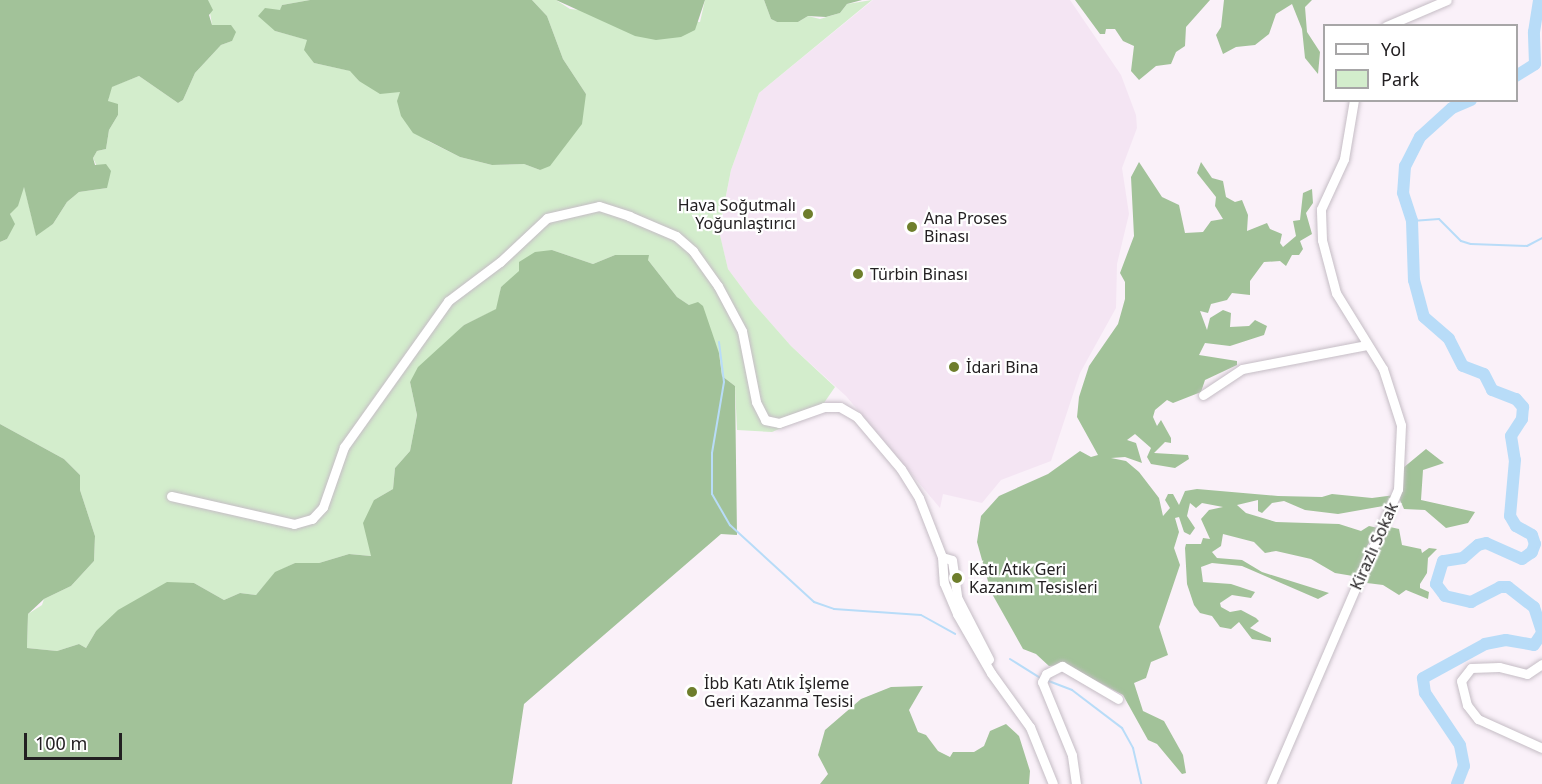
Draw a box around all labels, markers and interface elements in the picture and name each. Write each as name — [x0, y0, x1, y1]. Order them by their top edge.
legend — [1323, 24, 1518, 102]
text: Yol — [1381, 37, 1406, 61]
text: Park — [1381, 67, 1419, 91]
place label: Hava Soğutmalı Yoğunlaştırıcı — [678, 195, 796, 233]
marker: Hava Soğutmalı Yoğunlaştırıcı — [801, 207, 815, 221]
place label: Ana Proses Binası — [924, 208, 1007, 246]
marker: Ana Proses Binası — [905, 220, 919, 234]
place label: Türbin Binası — [870, 264, 968, 284]
marker: Türbin Binası — [851, 267, 865, 281]
place label: İdari Bina — [966, 357, 1039, 377]
marker: İdari Bina — [947, 360, 961, 374]
street label: Kirazlı Sokak — [1346, 499, 1402, 593]
place label: Katı Atık Geri Kazanım Tesisleri — [969, 559, 1098, 597]
marker: Katı Atık Geri Kazanım Tesisleri — [950, 571, 964, 585]
place label: İbb Katı Atık İşleme Geri Kazanma Tesisi — [704, 673, 853, 711]
marker: İbb Katı Atık İşleme Geri Kazanma Tesisi — [685, 685, 699, 699]
scale bar — [27, 721, 124, 759]
text: 100 m — [35, 731, 87, 755]

